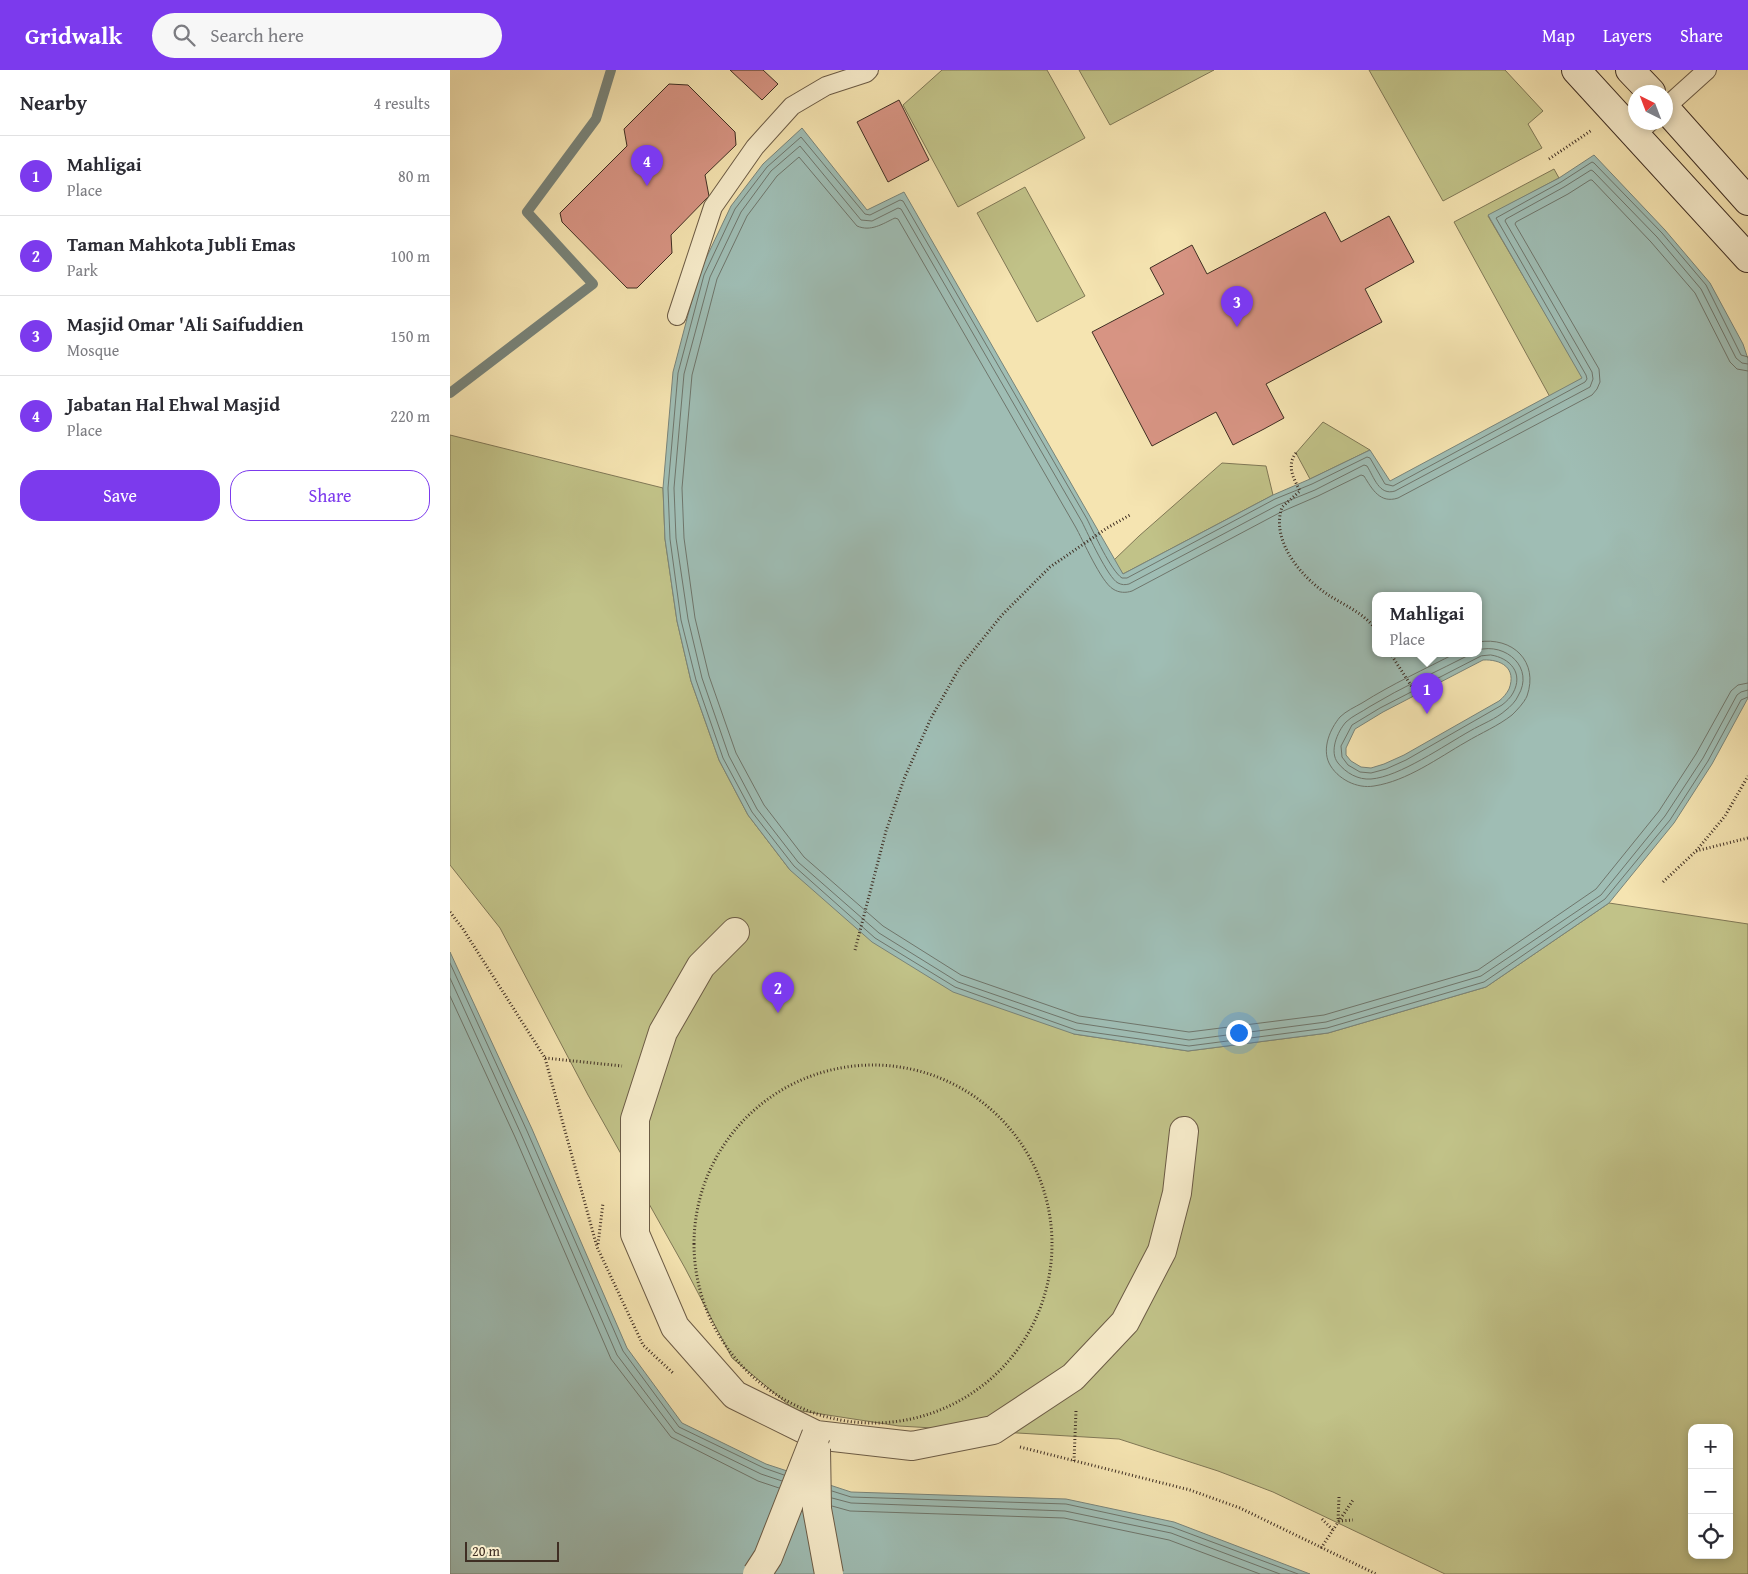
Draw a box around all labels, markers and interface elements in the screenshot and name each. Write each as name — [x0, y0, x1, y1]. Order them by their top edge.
search box — [152, 13, 502, 58]
text: Gridwalk — [25, 18, 122, 53]
icon: search — [170, 21, 198, 49]
text: Search here — [210, 21, 304, 49]
text: Map — [1542, 22, 1575, 49]
text: Layers — [1603, 22, 1652, 49]
text: Share — [1680, 22, 1723, 49]
north arrow — [1628, 85, 1673, 130]
text: Nearby — [20, 87, 87, 118]
text: 4 results — [373, 91, 430, 115]
pin: 4 — [631, 145, 663, 186]
text: Mahligai — [67, 150, 142, 178]
text: 1 — [32, 164, 40, 188]
text: 80 m — [398, 164, 430, 188]
text: Place — [67, 178, 102, 202]
text: Taman Mahkota Jubli Emas — [67, 230, 296, 258]
text: 2 — [32, 244, 40, 268]
text: 100 m — [390, 244, 430, 268]
text: Park — [67, 258, 98, 282]
pin: 3 — [1221, 286, 1253, 327]
text: Masjid Omar 'Ali Saifuddien — [67, 310, 304, 338]
text: 3 — [32, 324, 40, 348]
text: 150 m — [390, 324, 430, 348]
text: Mosque — [67, 338, 119, 362]
text: Jabatan Hal Ehwal Masjid — [67, 390, 280, 418]
text: 4 — [32, 404, 40, 428]
text: 220 m — [390, 404, 430, 428]
text: Place — [67, 418, 102, 442]
button: Save — [20, 470, 220, 521]
button: Share — [230, 470, 430, 521]
popup — [1372, 592, 1482, 657]
text: Mahligai — [1390, 599, 1464, 627]
text: Place — [1390, 627, 1425, 651]
pin: 1 — [1411, 673, 1443, 714]
pin: 2 — [762, 972, 794, 1013]
your location — [1226, 1020, 1252, 1046]
map controls — [1688, 1424, 1733, 1559]
button: + — [1688, 1424, 1733, 1469]
button: − — [1688, 1469, 1733, 1514]
button: locate — [1688, 1514, 1733, 1559]
scale bar — [465, 1539, 559, 1562]
text: 20 m — [472, 1541, 500, 1561]

